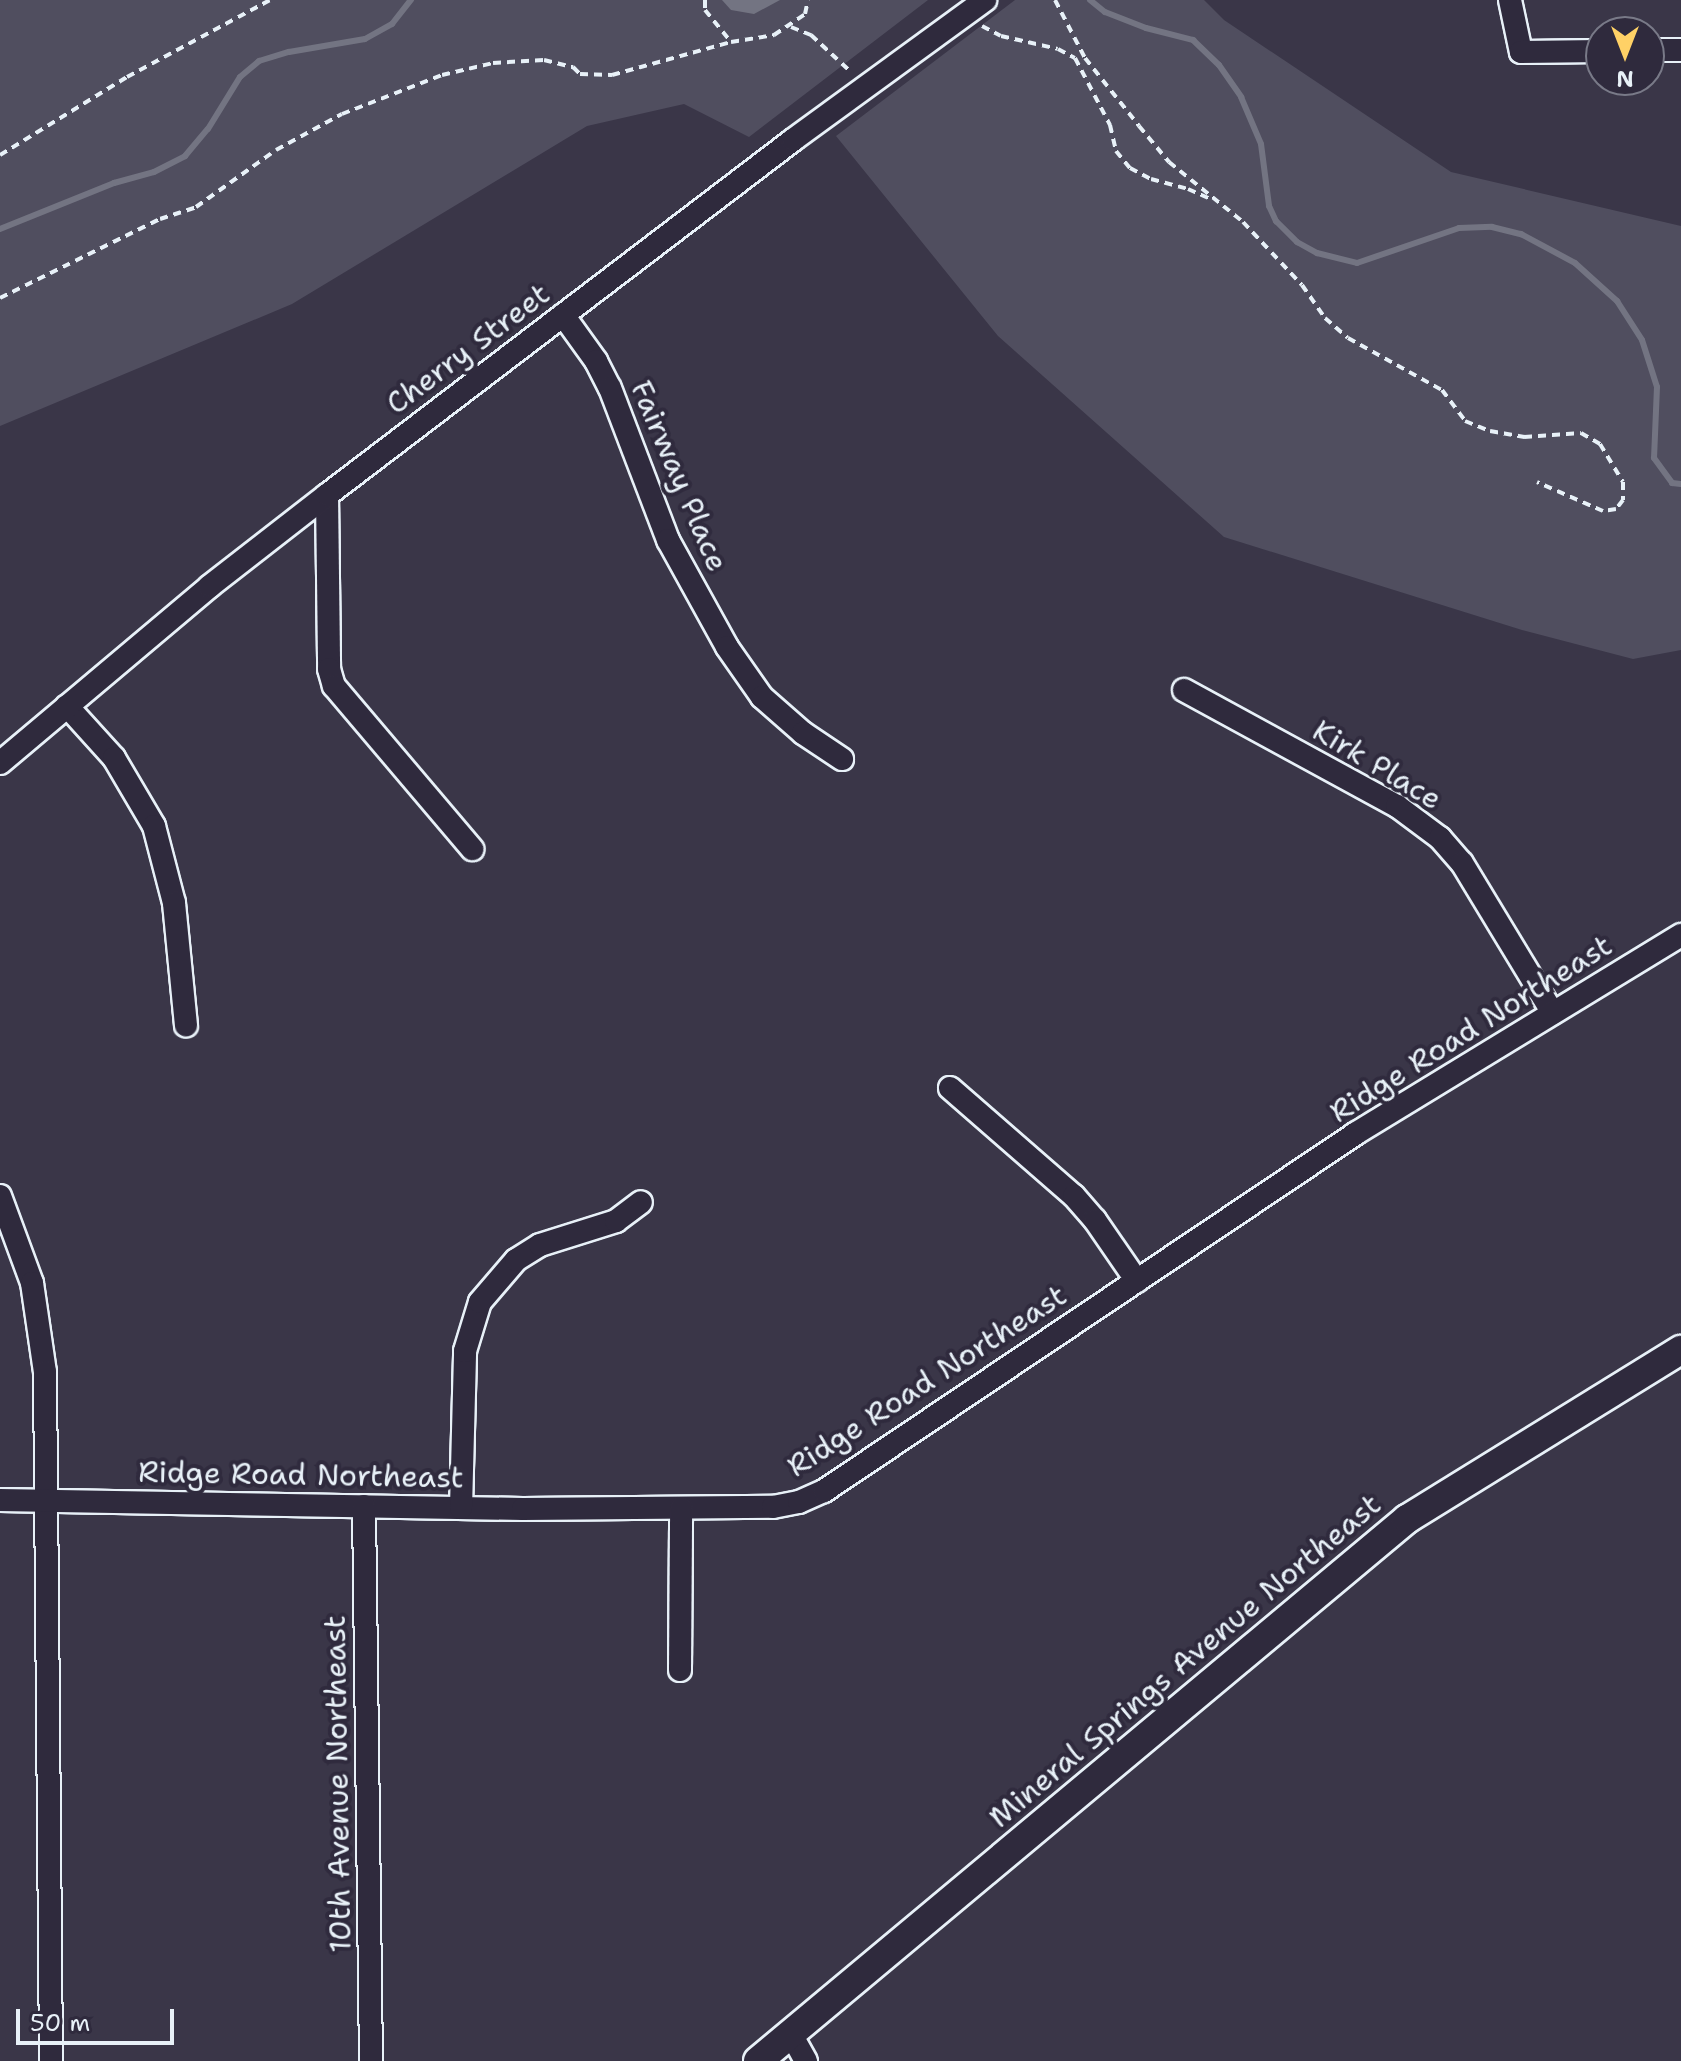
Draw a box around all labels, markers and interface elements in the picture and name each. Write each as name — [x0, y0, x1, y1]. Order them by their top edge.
north arrow — [1585, 16, 1665, 96]
text: N — [1616, 64, 1634, 93]
street label: Cherry Street — [379, 276, 557, 422]
street label: Fairway Place — [623, 375, 735, 577]
street label: Kirk Place — [1306, 713, 1448, 817]
street label: Ridge Road Northeast — [1323, 927, 1619, 1131]
street label: Ridge Road Northeast — [781, 1277, 1073, 1485]
street label: Ridge Road Northeast — [138, 1454, 464, 1496]
street label: Mineral Springs Avenue Northeast — [982, 1487, 1388, 1835]
street label: 10th Avenue Northeast — [317, 1615, 359, 1953]
scale bar — [20, 1993, 178, 2043]
text: 50 m — [30, 2007, 90, 2039]

